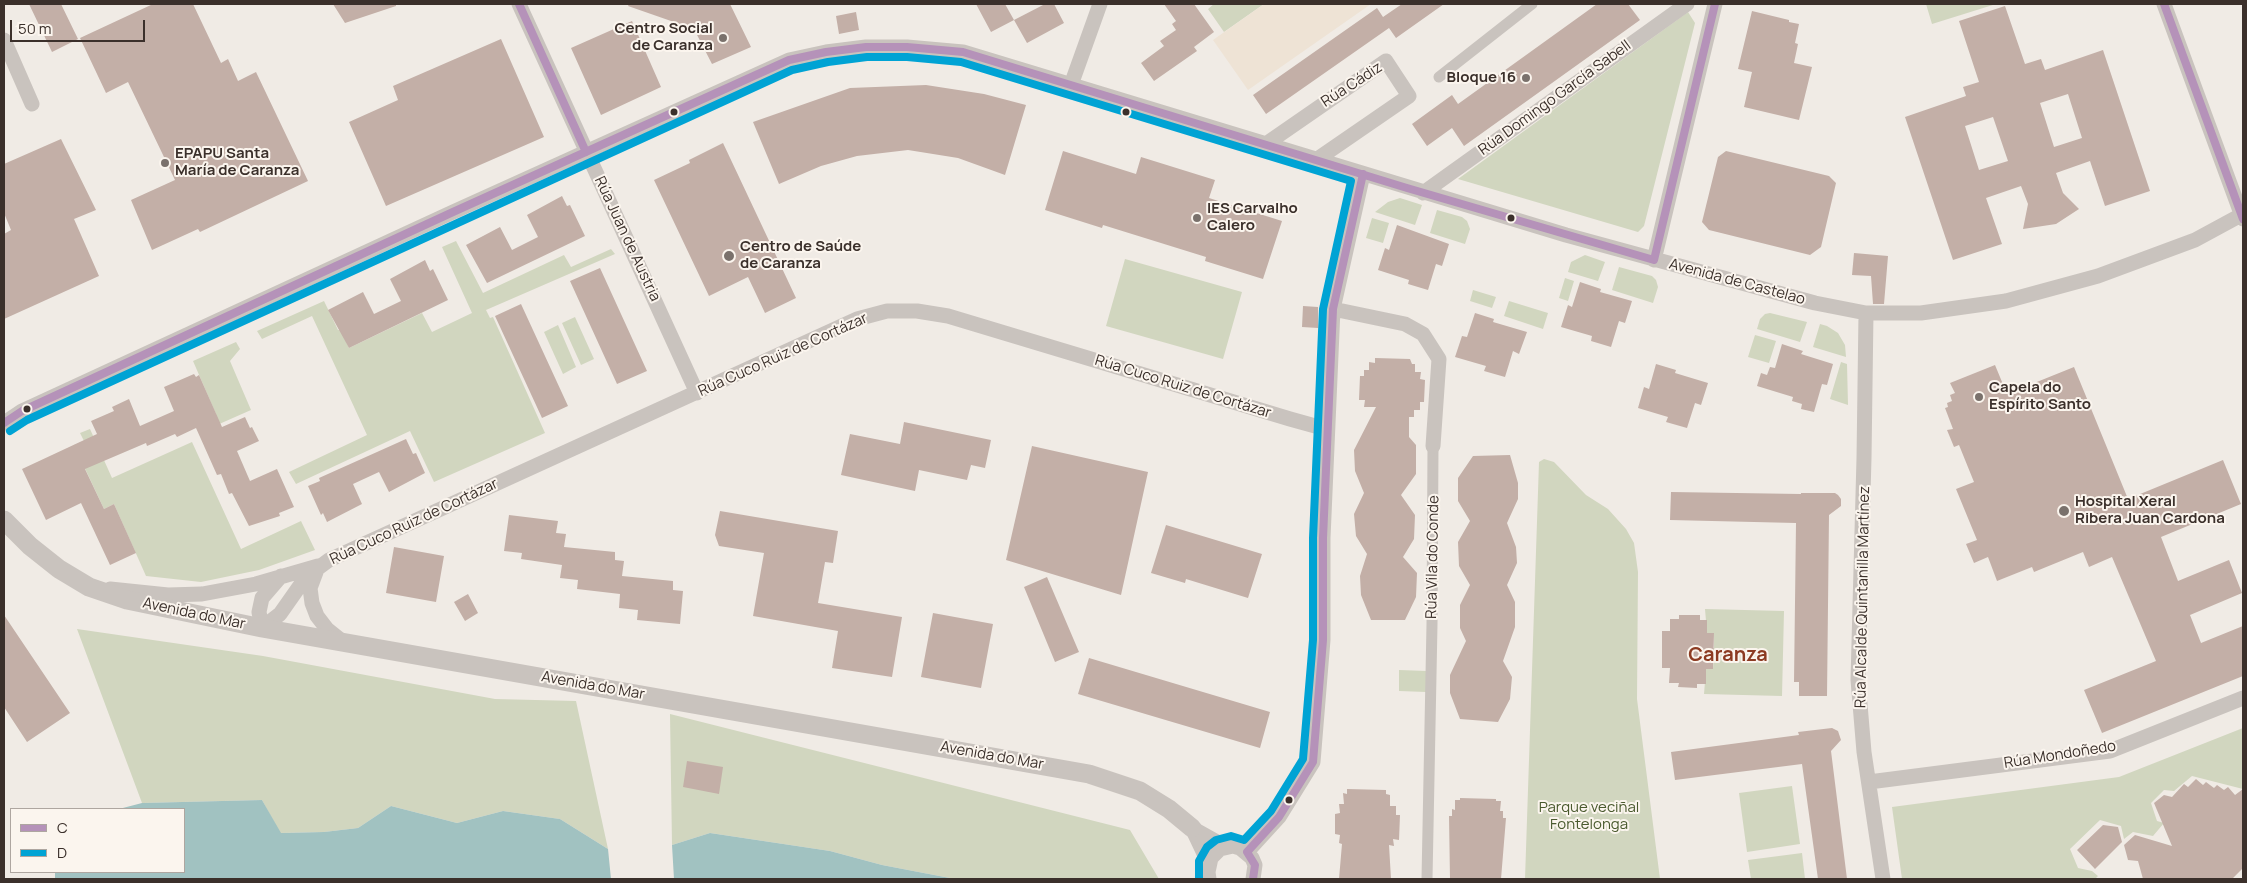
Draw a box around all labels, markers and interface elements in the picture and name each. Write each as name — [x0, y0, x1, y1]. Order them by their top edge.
scale bar — [12, 10, 148, 42]
text: 50 m — [18, 18, 52, 39]
place label: Centro Social de Caranza — [615, 20, 713, 55]
marker: Centro Social de Caranza — [717, 32, 729, 44]
street label: Rúa Domingo García Sabell — [1475, 37, 1635, 159]
street label: Rúa Cádiz — [1318, 59, 1386, 111]
place label: Bloque 16 — [1446, 69, 1516, 87]
marker: Bloque 16 — [1520, 72, 1532, 84]
unlabelled marker — [669, 107, 679, 117]
unlabelled marker — [1121, 107, 1131, 117]
place label: EPAPU Santa María de Caranza — [175, 145, 299, 180]
marker: EPAPU Santa María de Caranza — [159, 157, 171, 169]
street label: Rúa Juan de Austria — [590, 174, 664, 304]
place label: IES Carvalho Calero — [1207, 200, 1298, 235]
marker: IES Carvalho Calero — [1191, 212, 1203, 224]
unlabelled marker — [1506, 213, 1516, 223]
place label: Centro de Saúde de Caranza — [740, 238, 861, 273]
marker: Centro de Saúde de Caranza — [722, 249, 736, 263]
street label: Avenida de Castelao — [1667, 255, 1807, 309]
street label: Rúa Cuco Ruiz de Cortázar — [696, 309, 870, 401]
street label: Rúa Cuco Ruiz de Cortázar — [1093, 352, 1273, 422]
place label: Capela do Espírito Santo — [1989, 379, 2091, 414]
marker: Capela do Espírito Santo — [1973, 391, 1985, 403]
unlabelled marker — [22, 404, 32, 414]
street label: Rúa Cuco Ruiz de Cortázar — [327, 475, 501, 569]
street label: Rúa Alcalde Quintanilla Martínez — [1852, 486, 1874, 708]
place label: Hospital Xeral Ribera Juan Cardona — [2075, 493, 2225, 528]
street label: Rúa Vila do Conde — [1423, 495, 1443, 619]
marker: Hospital Xeral Ribera Juan Cardona — [2057, 504, 2071, 518]
street label: Avenida do Mar — [141, 594, 247, 634]
district label: Caranza — [1688, 643, 1768, 667]
street label: Avenida do Mar — [540, 668, 646, 704]
street label: Rúa Mondoñedo — [2003, 737, 2117, 773]
street label: Avenida do Mar — [939, 738, 1045, 774]
unlabelled marker — [1284, 795, 1294, 805]
park label: Parque veciñal Fontelonga — [1539, 799, 1639, 834]
legend — [10, 808, 185, 873]
text: C — [57, 817, 68, 838]
text: D — [57, 842, 67, 863]

